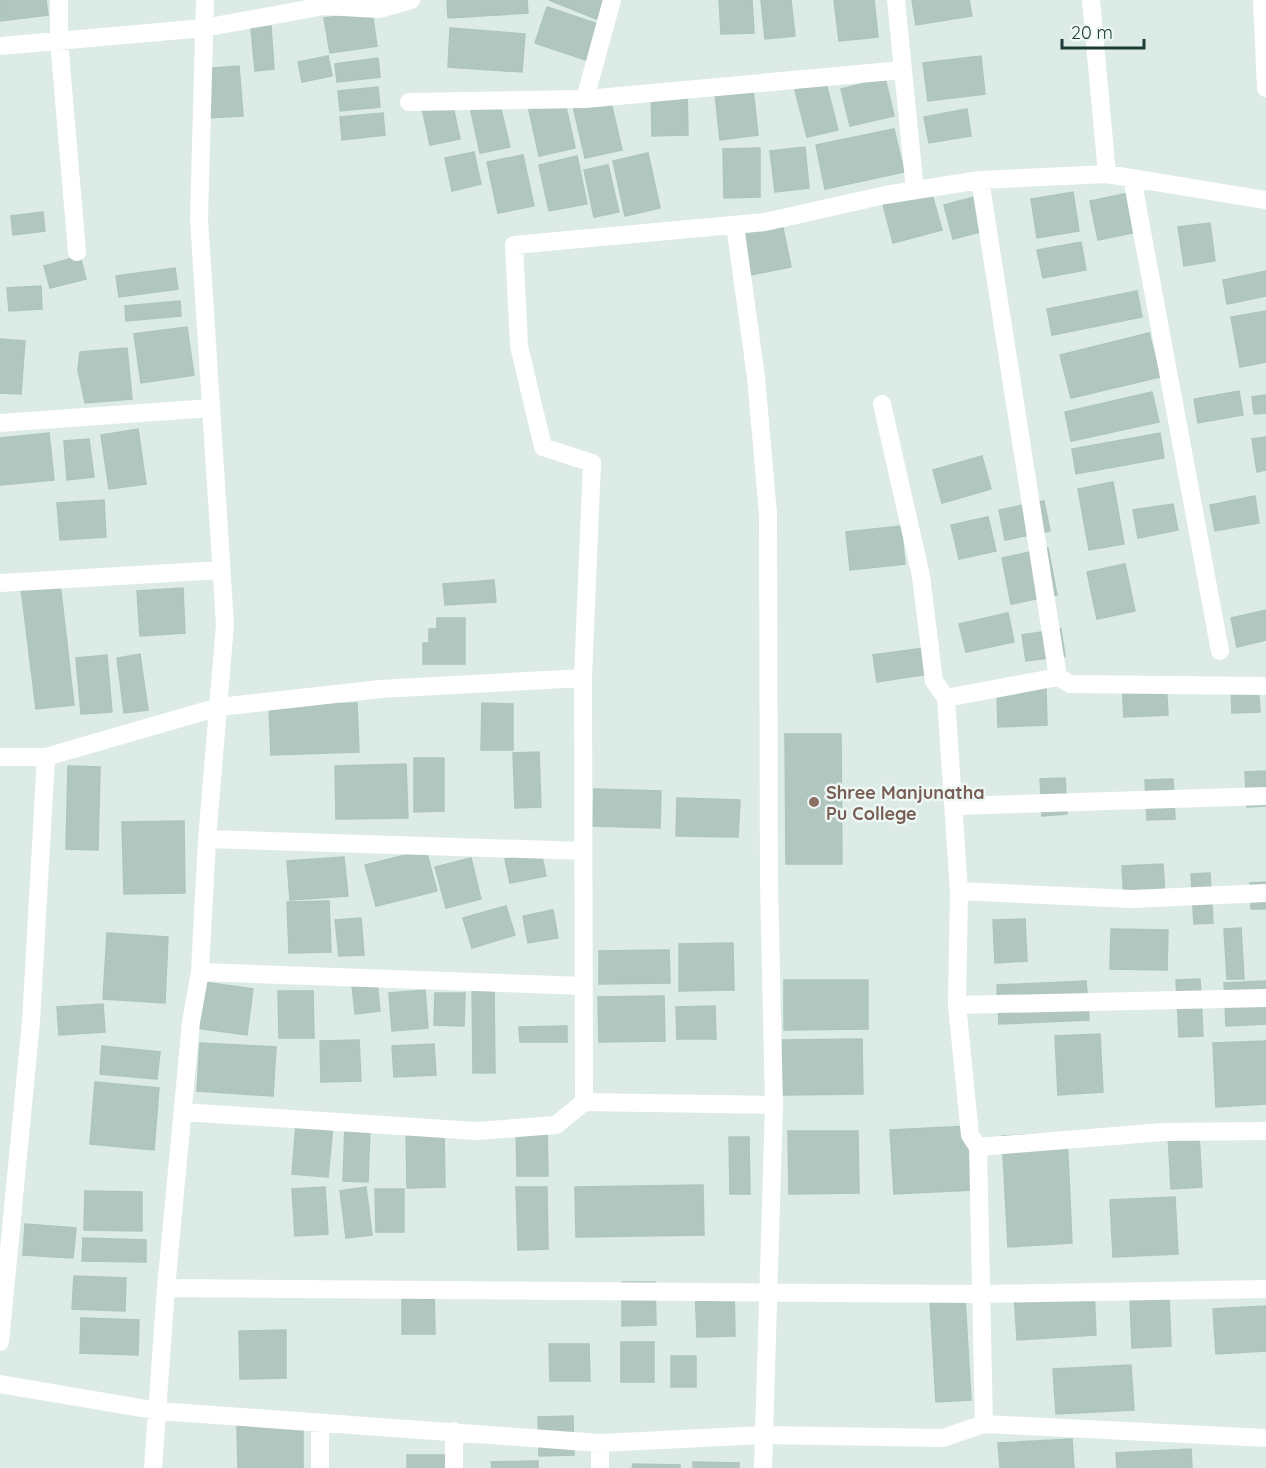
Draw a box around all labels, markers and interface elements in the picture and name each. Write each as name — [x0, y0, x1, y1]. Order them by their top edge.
scale bar — [1062, 12, 1144, 50]
text: 20 m — [1071, 21, 1113, 44]
place label: Shree Manjunatha Pu College — [826, 781, 985, 825]
marker: Shree Manjunatha Pu College — [807, 795, 821, 809]

